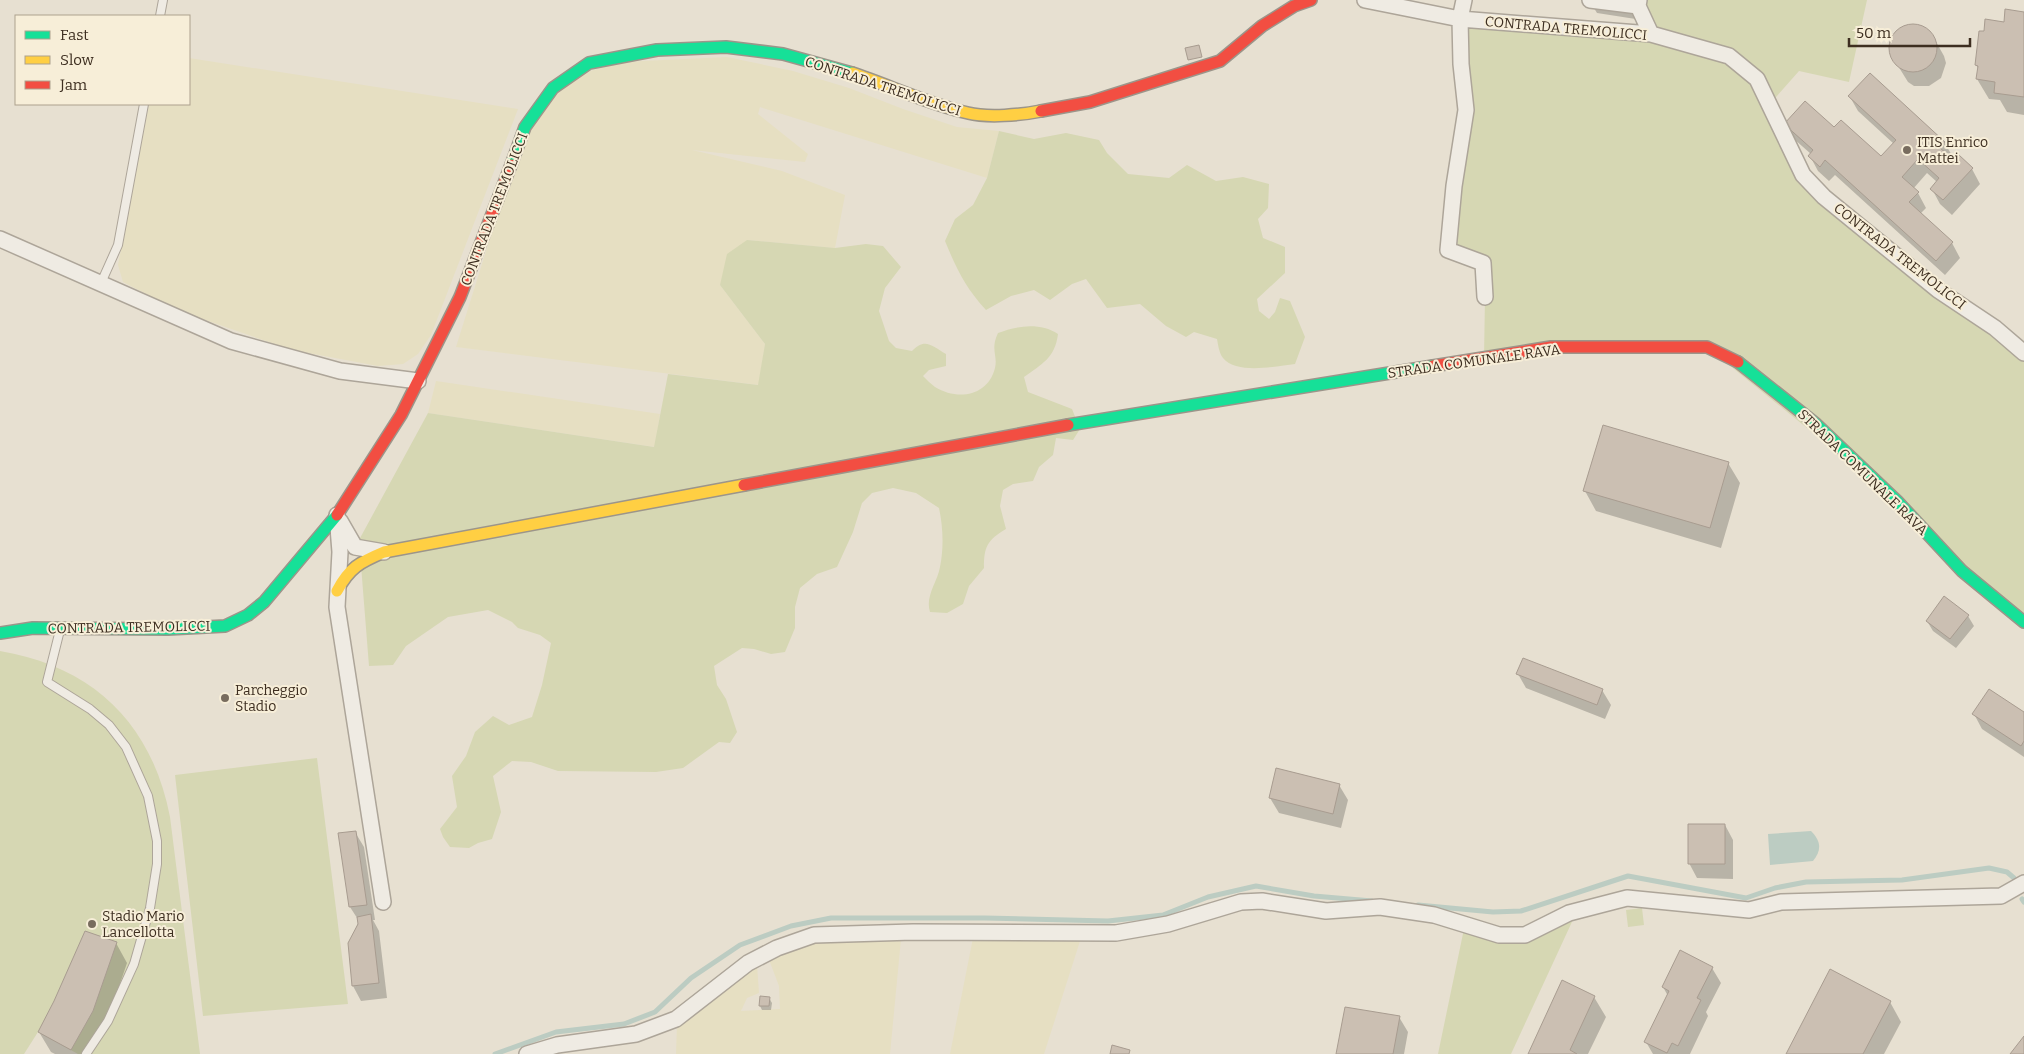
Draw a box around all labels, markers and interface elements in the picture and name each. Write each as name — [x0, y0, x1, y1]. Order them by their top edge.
street label: CONTRADA TREMOLICCI — [1484, 13, 1648, 44]
legend — [15, 15, 190, 105]
scale bar — [1849, 15, 1970, 47]
text: 50 m — [1856, 24, 1892, 42]
text: Fast — [60, 26, 89, 44]
text: Slow — [60, 51, 95, 69]
street label: CONTRADA TREMOLICCI — [803, 53, 963, 120]
text: Jam — [59, 76, 88, 94]
street label: CONTRADA TREMOLICCI — [457, 130, 532, 288]
place label: ITIS Enrico Mattei — [1917, 134, 1988, 167]
marker: ITIS Enrico Mattei — [1901, 144, 1913, 156]
street label: CONTRADA TREMOLICCI — [1830, 200, 1969, 313]
street label: STRADA COMUNALE RAVA — [1387, 341, 1562, 382]
street label: STRADA COMUNALE RAVA — [1794, 406, 1931, 539]
street label: CONTRADA TREMOLICCI — [48, 618, 211, 637]
place label: Parcheggio Stadio — [235, 682, 308, 715]
marker: Parcheggio Stadio — [219, 692, 231, 704]
place label: Stadio Mario Lancellotta — [102, 908, 184, 941]
marker: Stadio Mario Lancellotta — [86, 918, 98, 930]

